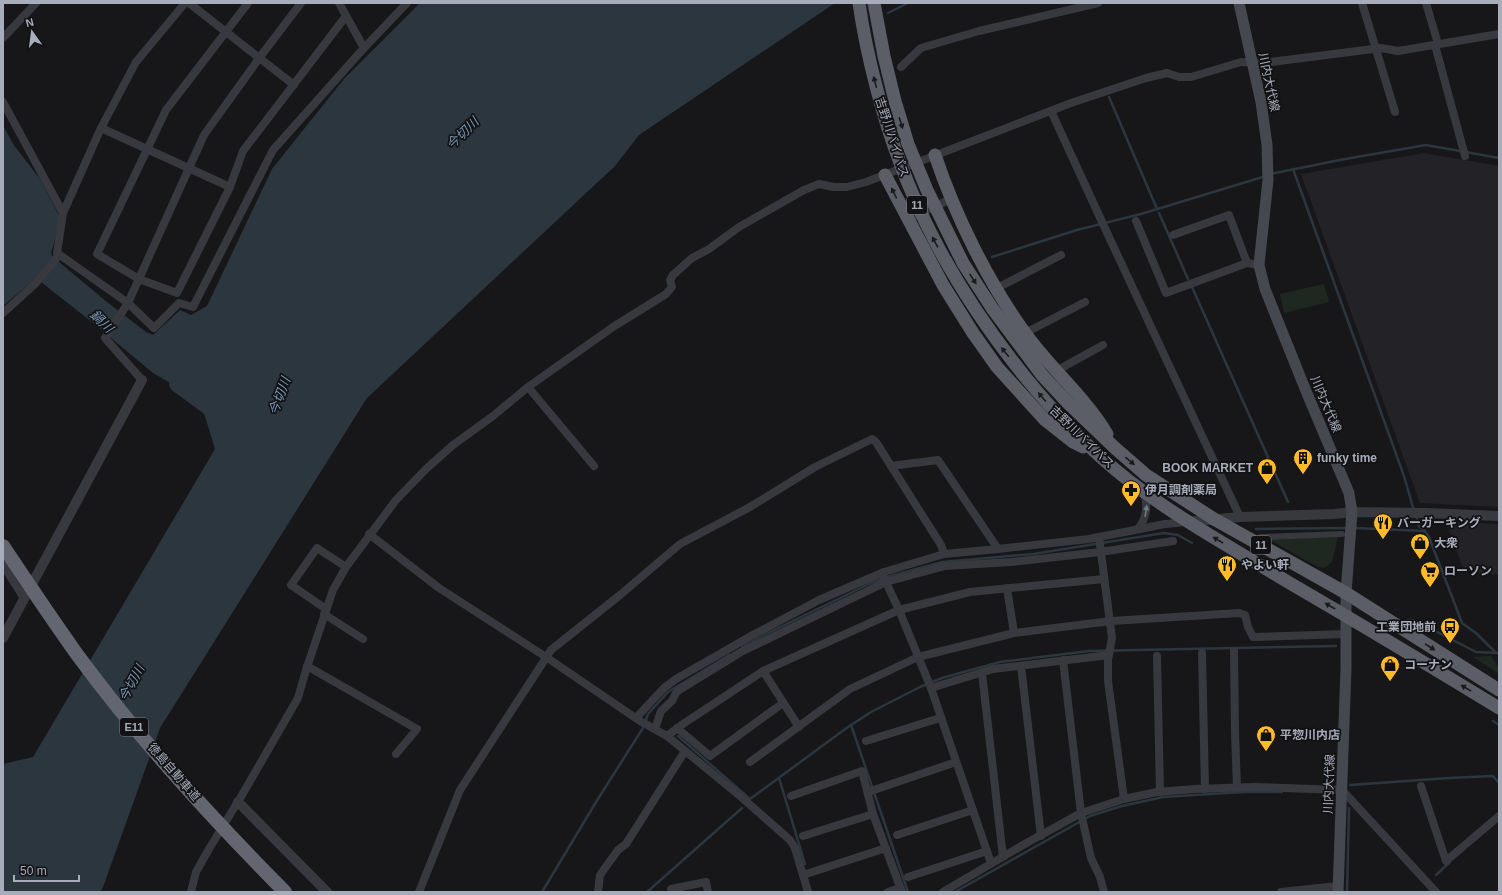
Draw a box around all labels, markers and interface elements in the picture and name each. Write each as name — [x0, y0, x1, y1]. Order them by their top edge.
north arrow — [12, 12, 52, 52]
text: N — [24, 16, 35, 29]
street label: 川内大代線 — [1256, 51, 1282, 113]
one-way arrow — [872, 75, 878, 87]
street label: 吉野川バイパス — [872, 95, 912, 179]
water label: 今切川 — [443, 113, 483, 152]
one-way arrow — [898, 117, 904, 129]
one-way arrow — [891, 187, 897, 198]
road number: 11 — [907, 196, 927, 214]
one-way arrow — [931, 236, 938, 248]
one-way arrow — [969, 274, 977, 284]
water label: 鍋川 — [87, 307, 118, 337]
one-way arrow — [1000, 346, 1009, 357]
water label: 今切川 — [266, 373, 294, 417]
street label: 川内大代線 — [1308, 374, 1344, 434]
one-way arrow — [1038, 393, 1047, 402]
street label: 吉野川バイパス — [1047, 403, 1117, 471]
building icon: funky time — [1292, 447, 1314, 475]
place label: funky time — [1317, 451, 1377, 465]
one-way arrow — [1124, 456, 1135, 465]
shop icon: BOOK MARKET — [1256, 457, 1278, 485]
place label: BOOK MARKET — [1162, 461, 1254, 475]
pharmacy icon: 伊月調剤薬局 — [1120, 479, 1142, 507]
place label: 伊月調剤薬局 — [1145, 483, 1217, 497]
one-way arrow — [1143, 505, 1149, 517]
restaurant icon: バーガーキング — [1372, 512, 1394, 540]
place label: バーガーキング — [1397, 516, 1481, 530]
shop icon: 大衆 — [1409, 532, 1431, 560]
road number: 11 — [1251, 536, 1271, 554]
place label: 大衆 — [1434, 536, 1458, 550]
one-way arrow — [1212, 537, 1224, 544]
restaurant icon: やよい軒 — [1216, 554, 1238, 582]
place label: やよい軒 — [1241, 558, 1289, 572]
supermarket icon: ローソン — [1419, 560, 1441, 588]
place label: ローソン — [1444, 564, 1492, 578]
one-way arrow — [1324, 603, 1336, 610]
bus stop icon: 工業団地前 — [1439, 616, 1461, 644]
place label: 工業団地前 — [1376, 620, 1436, 634]
one-way arrow — [1425, 643, 1436, 650]
shop icon: コーナン — [1379, 654, 1401, 682]
place label: コーナン — [1404, 658, 1452, 672]
water label: 今切川 — [116, 661, 148, 704]
one-way arrow — [1460, 684, 1472, 691]
road number: E11 — [120, 718, 148, 736]
shop icon: 平惣川内店 — [1255, 724, 1277, 752]
place label: 平惣川内店 — [1280, 728, 1340, 742]
street label: 徳島自動車道 — [145, 740, 203, 804]
street label: 川内大代線 — [1321, 754, 1337, 814]
scale bar — [14, 857, 79, 883]
text: 50 m — [20, 864, 47, 878]

